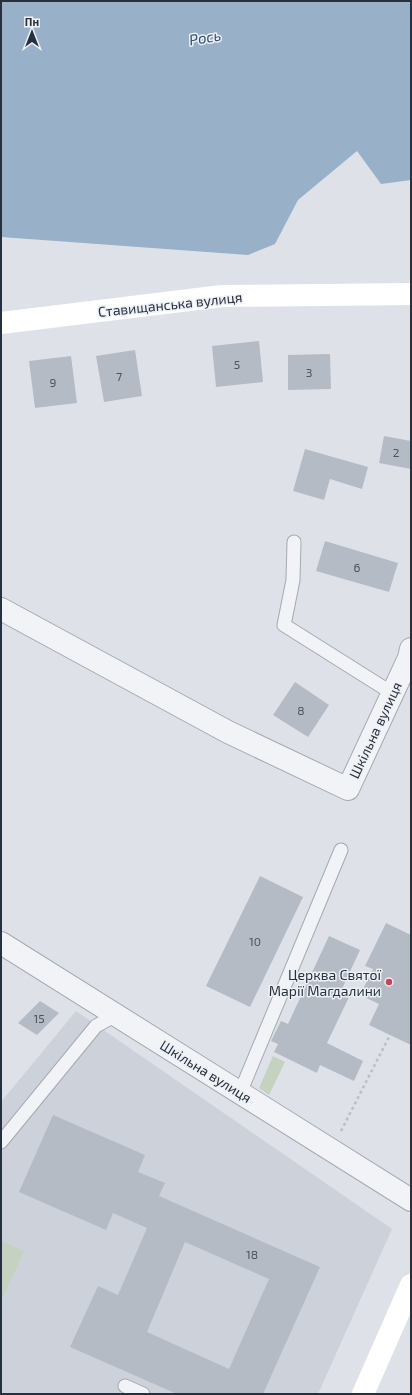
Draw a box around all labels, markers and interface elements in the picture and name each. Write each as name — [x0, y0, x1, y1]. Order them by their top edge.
north arrow — [12, 12, 52, 52]
text: Пн — [25, 15, 39, 28]
water label: Рось — [188, 26, 222, 48]
street label: Ставищанська вулиця — [97, 288, 243, 320]
house number: 5 — [234, 357, 240, 371]
house number: 3 — [306, 365, 312, 379]
house number: 7 — [116, 369, 122, 383]
house number: 9 — [50, 375, 57, 389]
house number: 2 — [393, 445, 400, 459]
house number: 6 — [354, 560, 361, 574]
street label: Шкільна вулиця — [345, 679, 405, 781]
house number: 8 — [297, 703, 305, 717]
house number: 10 — [249, 934, 261, 948]
place label: Церква Святої Марії Магдалини — [269, 966, 381, 999]
marker: Церква Святої Марії Магдалини — [384, 977, 394, 987]
house number: 15 — [33, 1011, 45, 1025]
street label: Шкільна вулиця — [157, 1036, 255, 1106]
house number: 18 — [246, 1247, 258, 1261]

